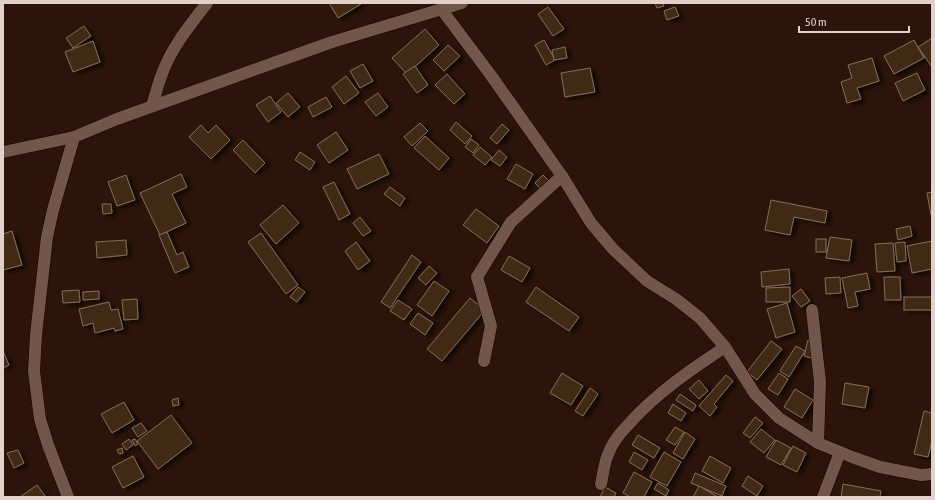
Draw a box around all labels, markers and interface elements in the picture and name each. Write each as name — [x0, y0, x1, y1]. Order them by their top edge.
scale bar — [799, 8, 909, 34]
text: 50 m — [805, 15, 827, 29]

